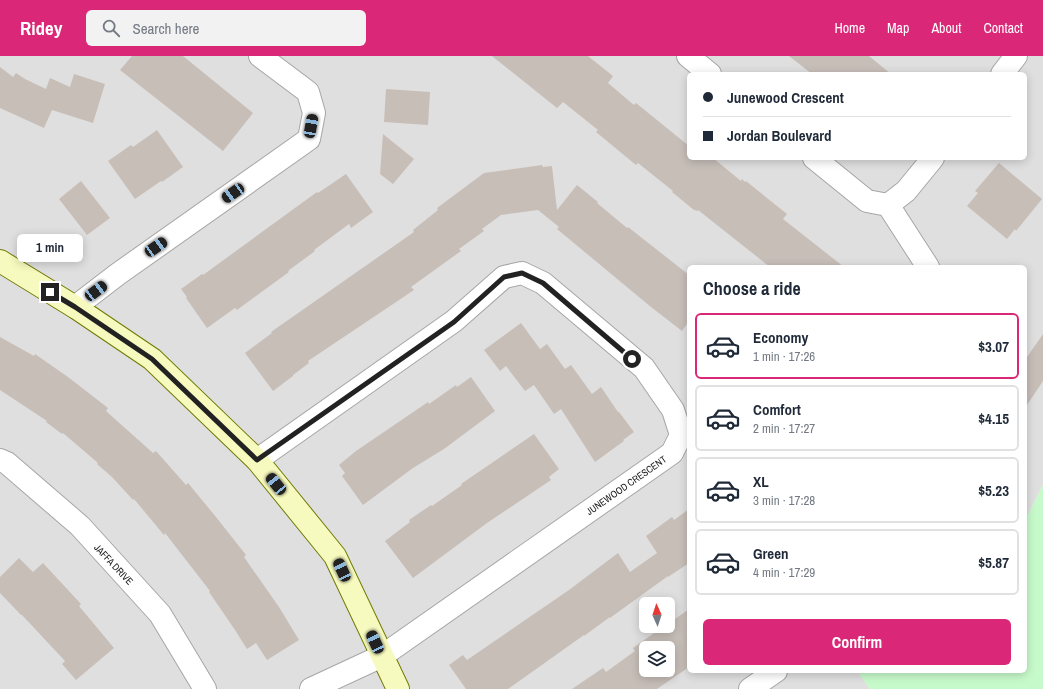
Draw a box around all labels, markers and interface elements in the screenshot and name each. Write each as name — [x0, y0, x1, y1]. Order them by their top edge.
search box — [86, 10, 366, 46]
text: Ridey — [20, 15, 62, 41]
icon: search — [100, 17, 122, 39]
text: Search here — [132, 18, 199, 39]
text: Home — [834, 19, 865, 37]
text: Map — [887, 19, 909, 37]
text: About — [931, 19, 961, 37]
text: Contact — [983, 19, 1023, 37]
text: Junewood Crescent — [727, 87, 844, 108]
car — [303, 113, 319, 139]
text: Jordan Boulevard — [727, 125, 832, 146]
car — [220, 181, 246, 205]
callout: 1 min — [17, 234, 83, 262]
car — [143, 235, 169, 259]
text: 1 min — [36, 239, 64, 256]
text: Choose a ride — [703, 276, 801, 301]
car — [83, 279, 109, 303]
route end — [41, 283, 59, 301]
text: Economy — [753, 327, 808, 348]
icon: car — [705, 328, 741, 364]
text: $3.07 — [978, 336, 1009, 357]
text: 1 min · 17:26 — [753, 348, 815, 365]
route start — [623, 350, 641, 368]
text: Comfort — [753, 399, 801, 420]
icon: car — [705, 400, 741, 436]
text: $4.15 — [978, 408, 1009, 429]
text: 2 min · 17:27 — [753, 420, 815, 437]
street label: JUNEWOOD CRESCENT — [584, 453, 669, 518]
car — [264, 471, 288, 497]
text: XL — [753, 471, 769, 492]
icon: car — [705, 472, 741, 508]
text: $5.23 — [978, 480, 1009, 501]
text: 3 min · 17:28 — [753, 492, 815, 509]
street label: JAFFA DRIVE — [91, 541, 136, 588]
text: Green — [753, 543, 789, 564]
icon: car — [705, 544, 741, 580]
text: $5.87 — [978, 552, 1009, 573]
car — [331, 557, 353, 583]
text: 4 min · 17:29 — [753, 564, 815, 581]
north arrow — [639, 597, 675, 633]
map controls — [639, 597, 675, 677]
button: Confirm — [703, 619, 1011, 665]
car — [364, 629, 386, 655]
button: layers — [639, 641, 675, 677]

